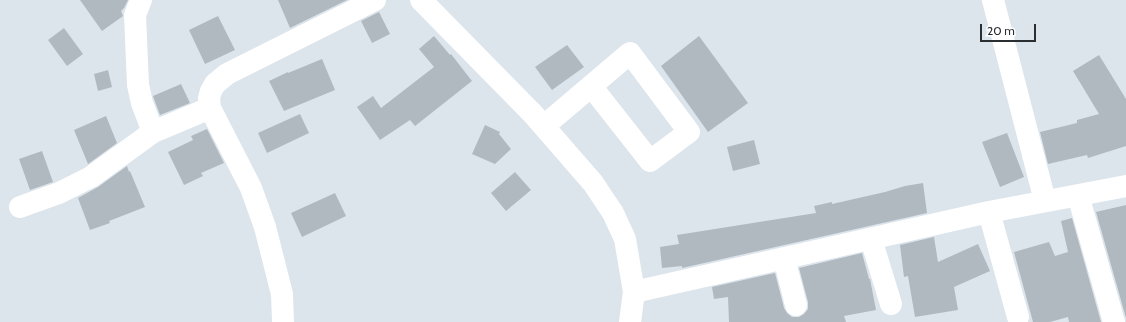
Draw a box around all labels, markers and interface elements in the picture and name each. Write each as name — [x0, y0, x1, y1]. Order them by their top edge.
scale bar — [982, 16, 1038, 42]
text: 20 m — [987, 23, 1015, 38]

